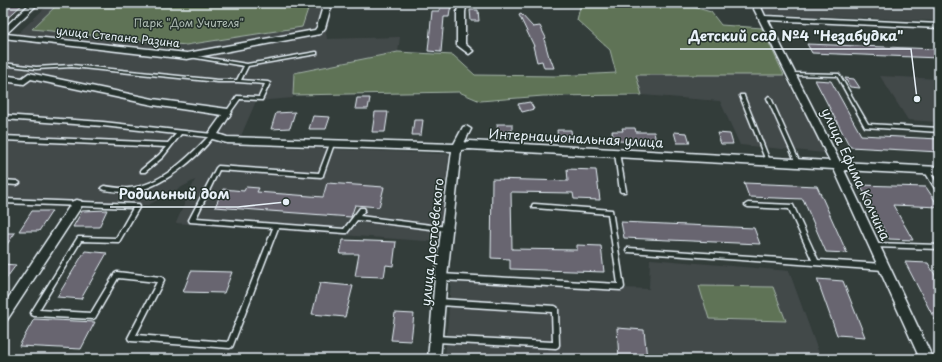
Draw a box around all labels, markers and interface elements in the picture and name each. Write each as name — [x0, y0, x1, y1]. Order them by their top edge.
park label: Парк "Дом Учителя" — [134, 14, 244, 31]
street label: улица Степана Разина — [55, 22, 181, 51]
callout: Детский сад №4 "Незабудка" — [680, 23, 911, 49]
text: Детский сад №4 "Незабудка" — [688, 25, 903, 46]
street label: улица Ефима Колчина — [817, 104, 896, 244]
street label: Интернациональная улица — [488, 123, 665, 152]
street label: улица Достоевского — [415, 177, 448, 307]
callout: Родильный дом — [110, 181, 238, 207]
text: Родильный дом — [119, 183, 229, 204]

